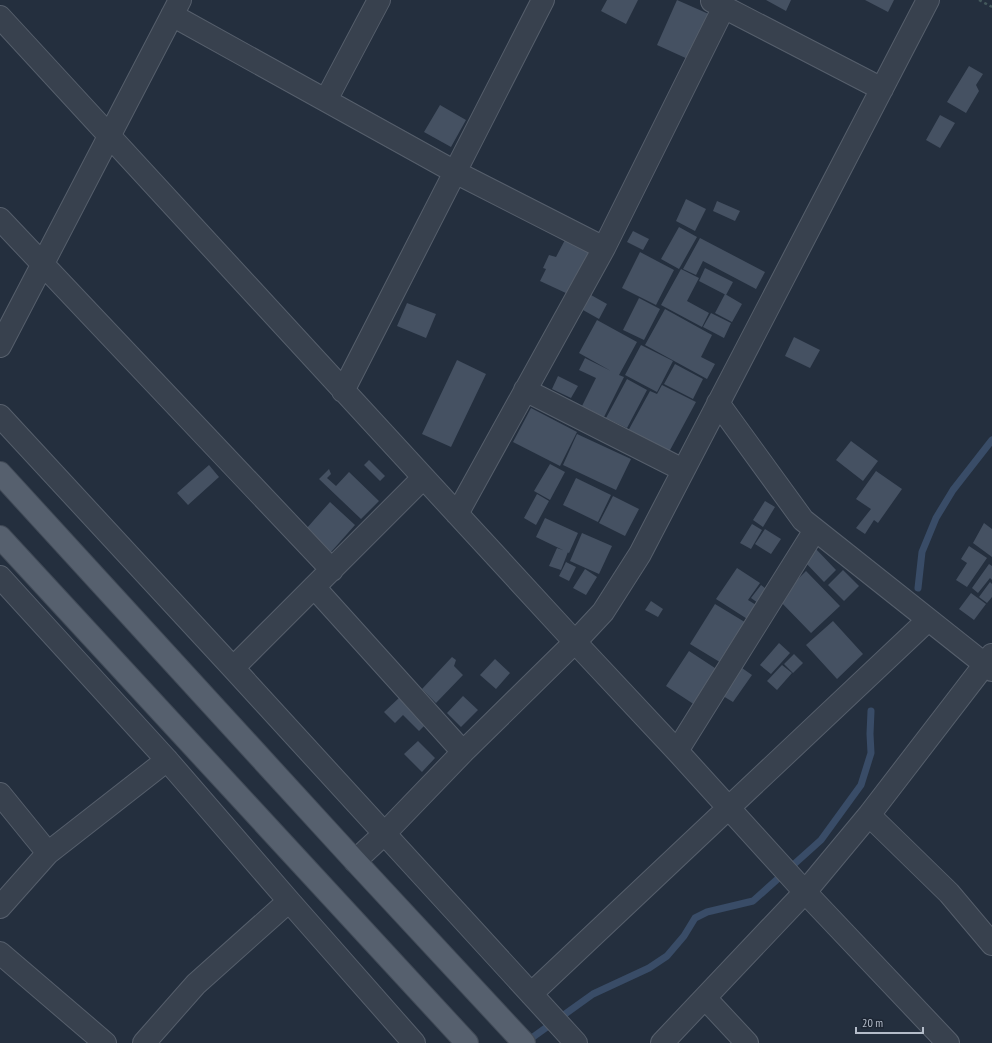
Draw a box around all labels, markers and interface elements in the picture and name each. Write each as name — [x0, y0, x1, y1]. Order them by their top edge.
scale bar — [856, 1009, 923, 1035]
text: 20 m — [862, 1015, 883, 1030]

